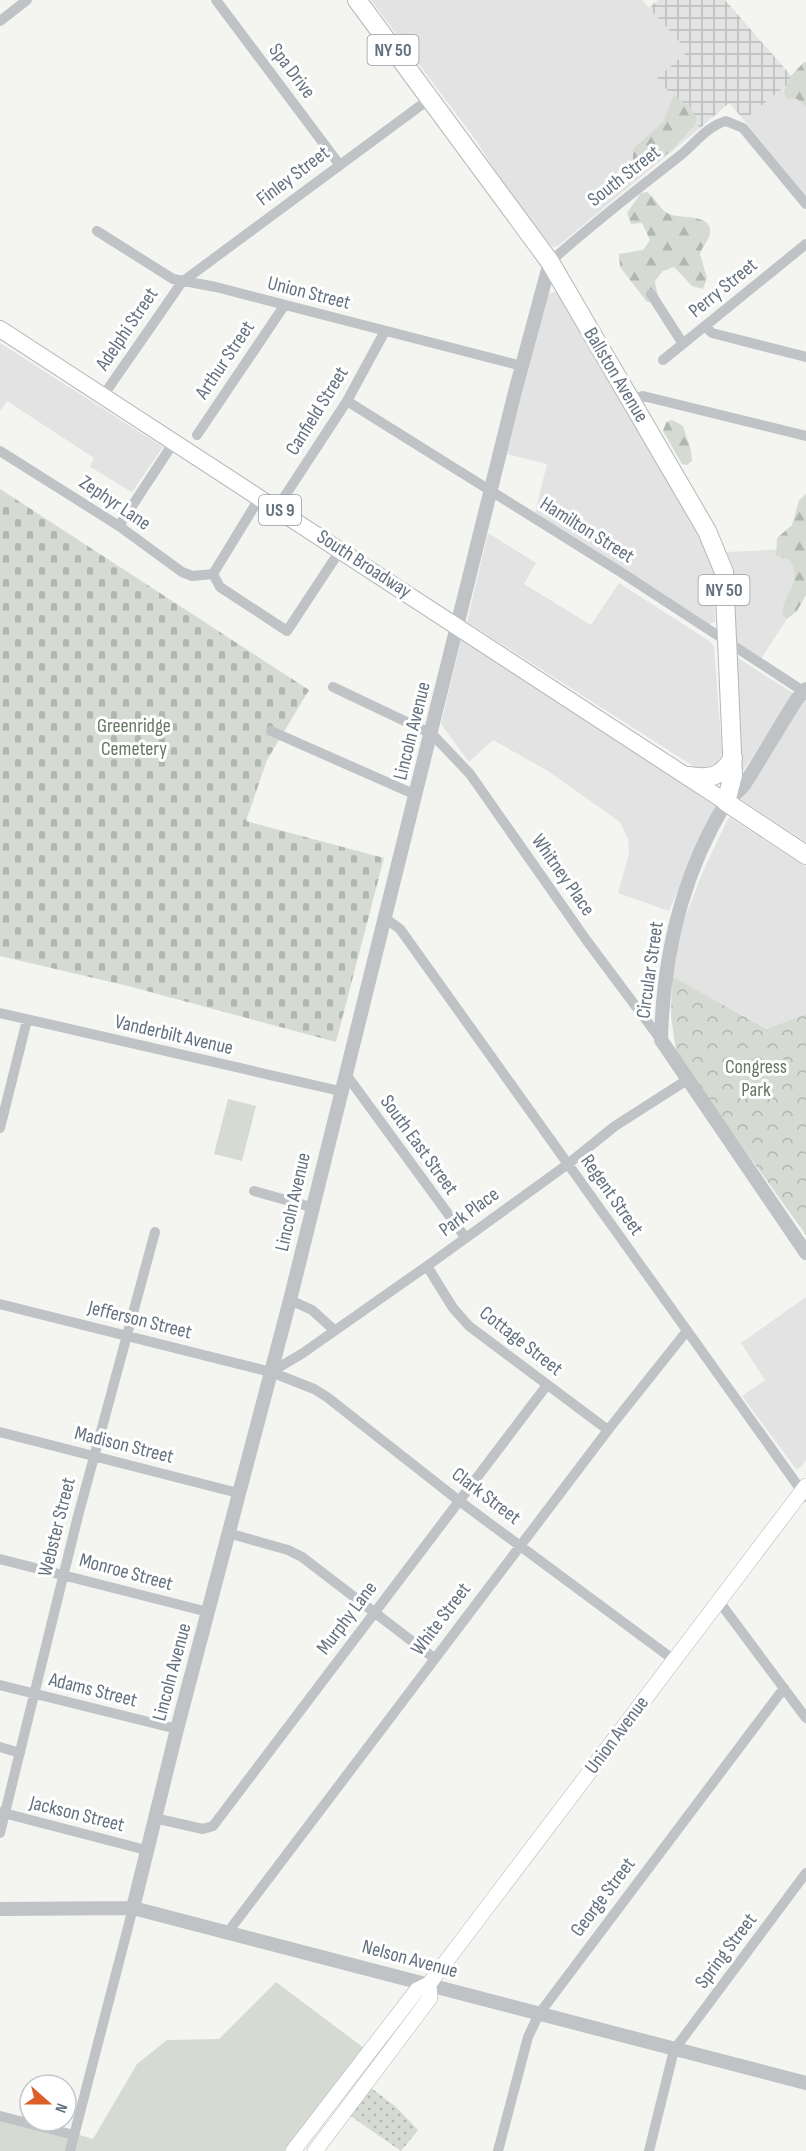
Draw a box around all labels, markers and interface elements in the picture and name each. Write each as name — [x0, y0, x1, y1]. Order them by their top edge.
road number: NY 50 — [368, 35, 418, 65]
street label: Spa Drive — [264, 39, 320, 103]
street label: South Street — [583, 140, 665, 212]
street label: Finley Street — [252, 141, 334, 211]
street label: Perry Street — [684, 253, 762, 323]
street label: Union Street — [265, 271, 353, 315]
street label: Adelphi Street — [90, 283, 163, 376]
street label: Arthur Street — [190, 316, 260, 404]
street label: Ballston Avenue — [578, 323, 654, 427]
street label: Canfield Street — [280, 362, 354, 460]
street label: Zephyr Lane — [75, 470, 155, 536]
street label: Hamilton Street — [536, 492, 638, 568]
road number: US 9 — [259, 495, 301, 525]
street label: South Broadway — [312, 525, 416, 604]
road number: NY 50 — [698, 575, 750, 605]
street label: Lincoln Avenue — [388, 679, 436, 783]
park label: Greenridge Cemetery — [97, 714, 171, 761]
street label: Whitney Place — [526, 829, 600, 921]
street label: Circular Street — [631, 920, 669, 1020]
street label: Vanderbilt Avenue — [113, 1010, 235, 1060]
park label: Congress Park — [725, 1055, 787, 1102]
street label: South East Street — [375, 1090, 463, 1200]
street label: Lincoln Avenue — [270, 1150, 316, 1254]
street label: Regent Street — [575, 1150, 649, 1240]
street label: Park Place — [434, 1182, 504, 1242]
street label: Jefferson Street — [85, 1295, 194, 1344]
street label: Cottage Street — [475, 1301, 567, 1381]
street label: Madison Street — [72, 1421, 176, 1469]
street label: Clark Street — [447, 1462, 525, 1530]
street label: Webster Street — [33, 1475, 81, 1579]
street label: Monroe Street — [77, 1548, 175, 1596]
street label: Murphy Lane — [312, 1577, 382, 1659]
street label: White Street — [406, 1578, 476, 1660]
street label: Lincoln Avenue — [147, 1620, 197, 1724]
street label: Adams Street — [46, 1667, 139, 1712]
street label: Union Avenue — [580, 1691, 654, 1779]
street label: Jackson Street — [26, 1790, 127, 1837]
street label: George Street — [565, 1853, 641, 1941]
street label: Spring Street — [690, 1909, 762, 1993]
street label: Nelson Avenue — [360, 1935, 460, 1983]
north arrow — [18, 2073, 78, 2133]
text: N — [50, 2100, 71, 2115]

